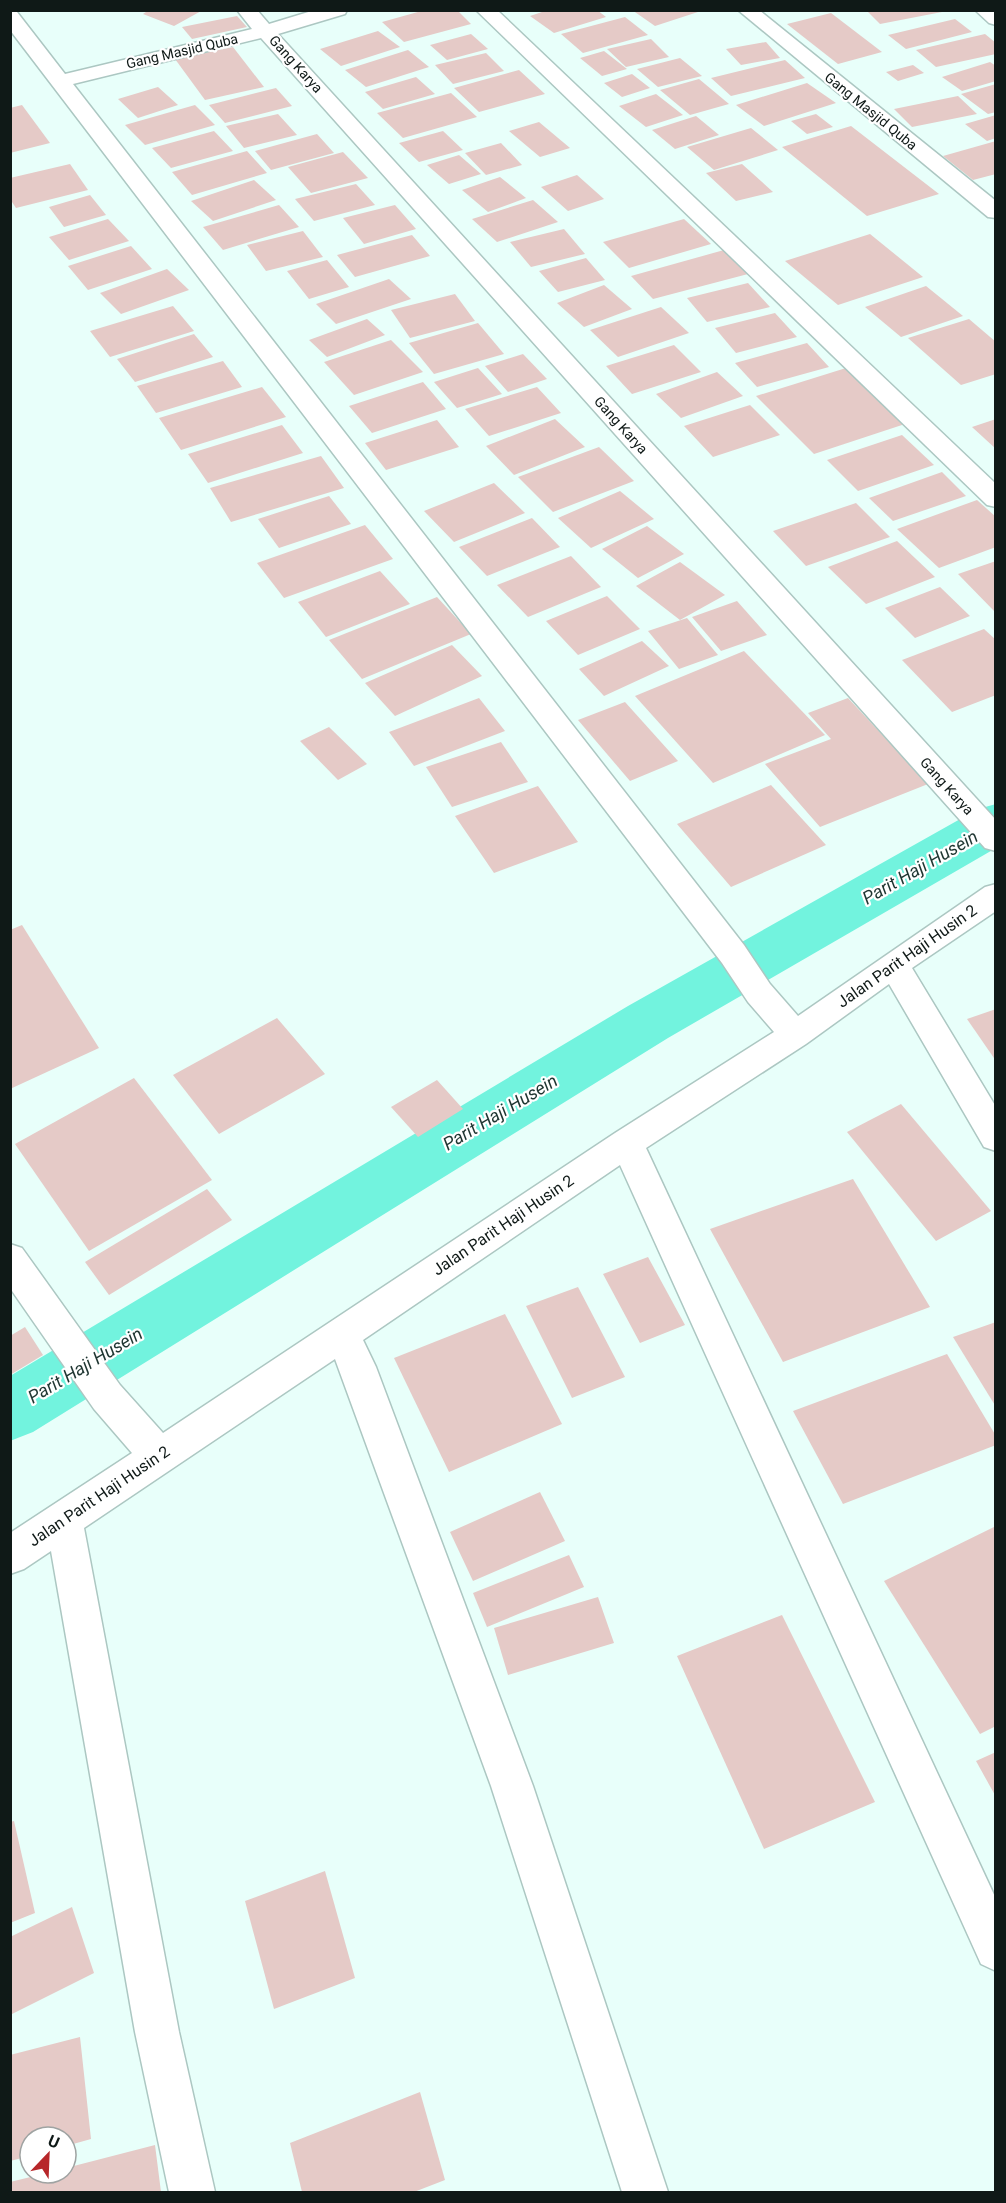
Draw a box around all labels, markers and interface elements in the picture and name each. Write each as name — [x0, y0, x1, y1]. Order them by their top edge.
street label: Gang Masjid Quba — [125, 30, 239, 72]
street label: Gang Karya — [266, 32, 326, 96]
street label: Gang Masjid Quba — [822, 69, 920, 153]
street label: Gang Karya — [591, 393, 651, 457]
street label: Gang Karya — [917, 754, 977, 818]
water label: Parit Haji Husein — [859, 825, 981, 909]
street label: Jalan Parit Haji Husin 2 — [834, 901, 981, 1011]
water label: Parit Haji Husein — [439, 1070, 561, 1154]
street label: Jalan Parit Haji Husin 2 — [429, 1171, 577, 1279]
water label: Parit Haji Husein — [24, 1323, 146, 1407]
street label: Jalan Parit Haji Husin 2 — [25, 1442, 173, 1550]
north arrow — [18, 2125, 78, 2185]
text: U — [45, 2131, 62, 2152]

